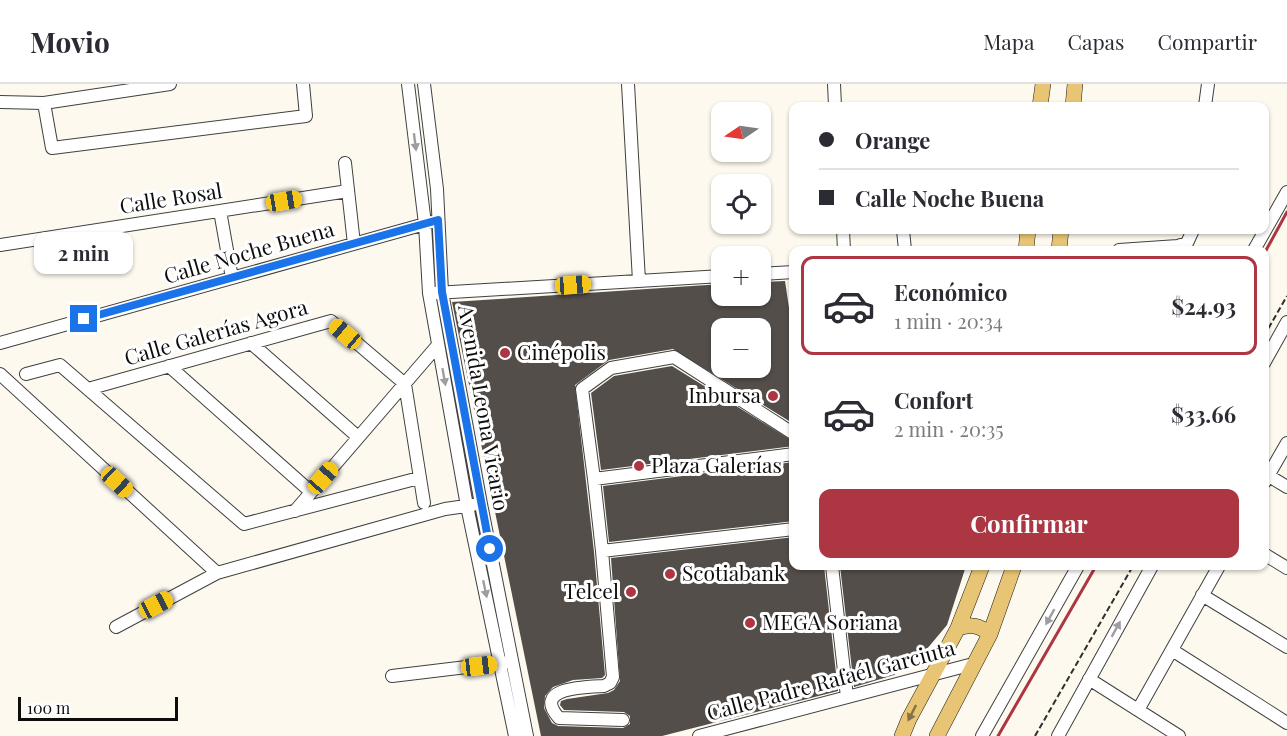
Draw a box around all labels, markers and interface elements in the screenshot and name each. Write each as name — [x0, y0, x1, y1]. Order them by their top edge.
text: Movio — [30, 23, 110, 60]
text: Mapa — [983, 27, 1035, 55]
text: Capas — [1068, 27, 1124, 55]
text: Compartir — [1157, 27, 1257, 55]
north arrow — [711, 102, 771, 162]
map controls — [711, 102, 771, 378]
text: Orange — [855, 125, 930, 155]
one-way arrow — [410, 133, 420, 152]
button: locate — [711, 174, 771, 234]
street label: Calle Rosal — [117, 175, 224, 219]
text: Calle Noche Buena — [855, 183, 1044, 213]
car — [265, 189, 303, 213]
street label: Calle Noche Buena — [160, 213, 337, 289]
callout: 2 min — [34, 232, 134, 274]
text: 2 min — [58, 239, 109, 266]
button: + — [711, 246, 771, 306]
car — [554, 275, 592, 295]
text: Económico — [894, 277, 1007, 307]
icon: car — [822, 279, 876, 333]
street label: Calle Galerías Agora — [121, 291, 311, 371]
text: $24.93 — [1172, 291, 1236, 321]
street label: Avenida Leona Vicario — [453, 302, 517, 513]
route end — [70, 305, 97, 332]
text: 1 min · 20:34 — [894, 307, 1003, 334]
car — [325, 316, 365, 352]
button: − — [711, 318, 771, 378]
place label: Cinépolis — [517, 337, 606, 365]
marker: Cinépolis — [498, 346, 512, 360]
one-way arrow — [440, 368, 449, 387]
place label: Inbursa — [688, 380, 762, 408]
text: Confort — [894, 385, 973, 415]
icon: car — [822, 387, 876, 441]
marker: Inbursa — [766, 389, 780, 403]
text: $33.66 — [1171, 399, 1236, 429]
text: 2 min · 20:35 — [894, 415, 1004, 442]
place label: Plaza Galerías — [651, 450, 782, 478]
car — [304, 459, 342, 497]
marker: Plaza Galerías — [632, 459, 646, 473]
car — [98, 463, 136, 501]
button: Confirmar — [819, 489, 1239, 558]
route start — [476, 535, 503, 562]
place label: Scotiabank — [682, 558, 786, 586]
marker: Scotiabank — [663, 567, 677, 581]
place label: Telcel — [564, 576, 619, 604]
one-way arrow — [481, 580, 490, 599]
marker: Telcel — [624, 585, 638, 599]
car — [136, 589, 176, 621]
place label: MEGA Soriana — [762, 607, 899, 635]
one-way arrow — [1045, 608, 1055, 625]
marker: MEGA Soriana — [743, 616, 757, 630]
one-way arrow — [1111, 621, 1121, 638]
street label: Calle Padre Rafaél Garciuta — [703, 632, 958, 726]
car — [460, 655, 498, 677]
scale bar — [18, 694, 178, 722]
text: 100 m — [27, 697, 70, 718]
one-way arrow — [907, 704, 917, 721]

